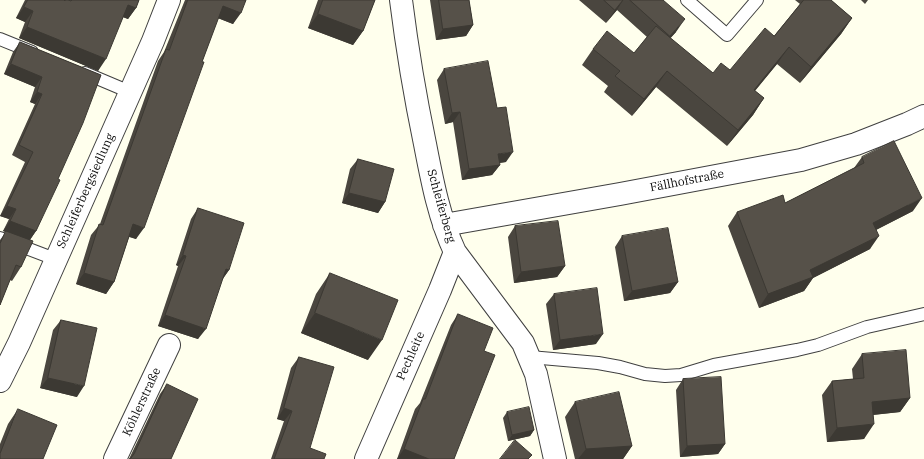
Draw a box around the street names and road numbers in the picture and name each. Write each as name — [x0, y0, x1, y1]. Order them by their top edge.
street label: Schleiferbergsiedlung — [54, 131, 118, 251]
street label: Fällhofstraße — [649, 167, 725, 195]
street label: Schleiferberg — [424, 168, 458, 244]
street label: Pechleite — [394, 329, 428, 383]
street label: Köhlerstraße — [120, 366, 164, 438]

